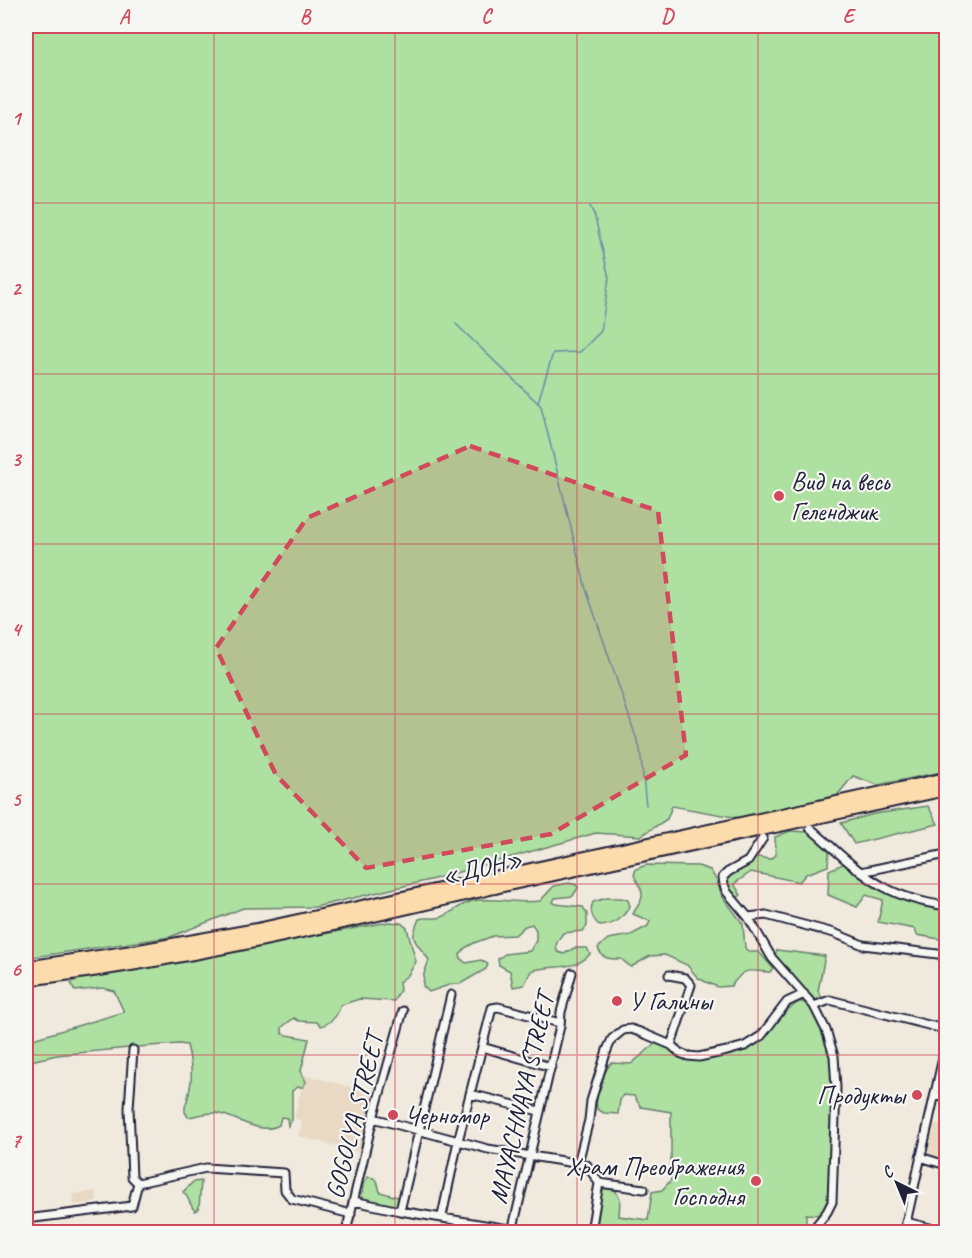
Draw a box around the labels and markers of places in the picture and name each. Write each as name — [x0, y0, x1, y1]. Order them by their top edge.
place label: Вид на весь Геленджик — [791, 465, 891, 528]
marker: Вид на весь Геленджик — [772, 489, 786, 503]
place label: У Галины — [629, 985, 714, 1018]
marker: У Галины — [610, 994, 624, 1008]
place label: Продукты — [817, 1079, 907, 1112]
marker: Продукты — [910, 1088, 924, 1102]
place label: Черномор — [405, 1099, 490, 1132]
marker: Черномор — [386, 1108, 400, 1122]
place label: Храм Преображения Господня — [566, 1150, 746, 1213]
marker: Храм Преображения Господня — [749, 1174, 763, 1188]

